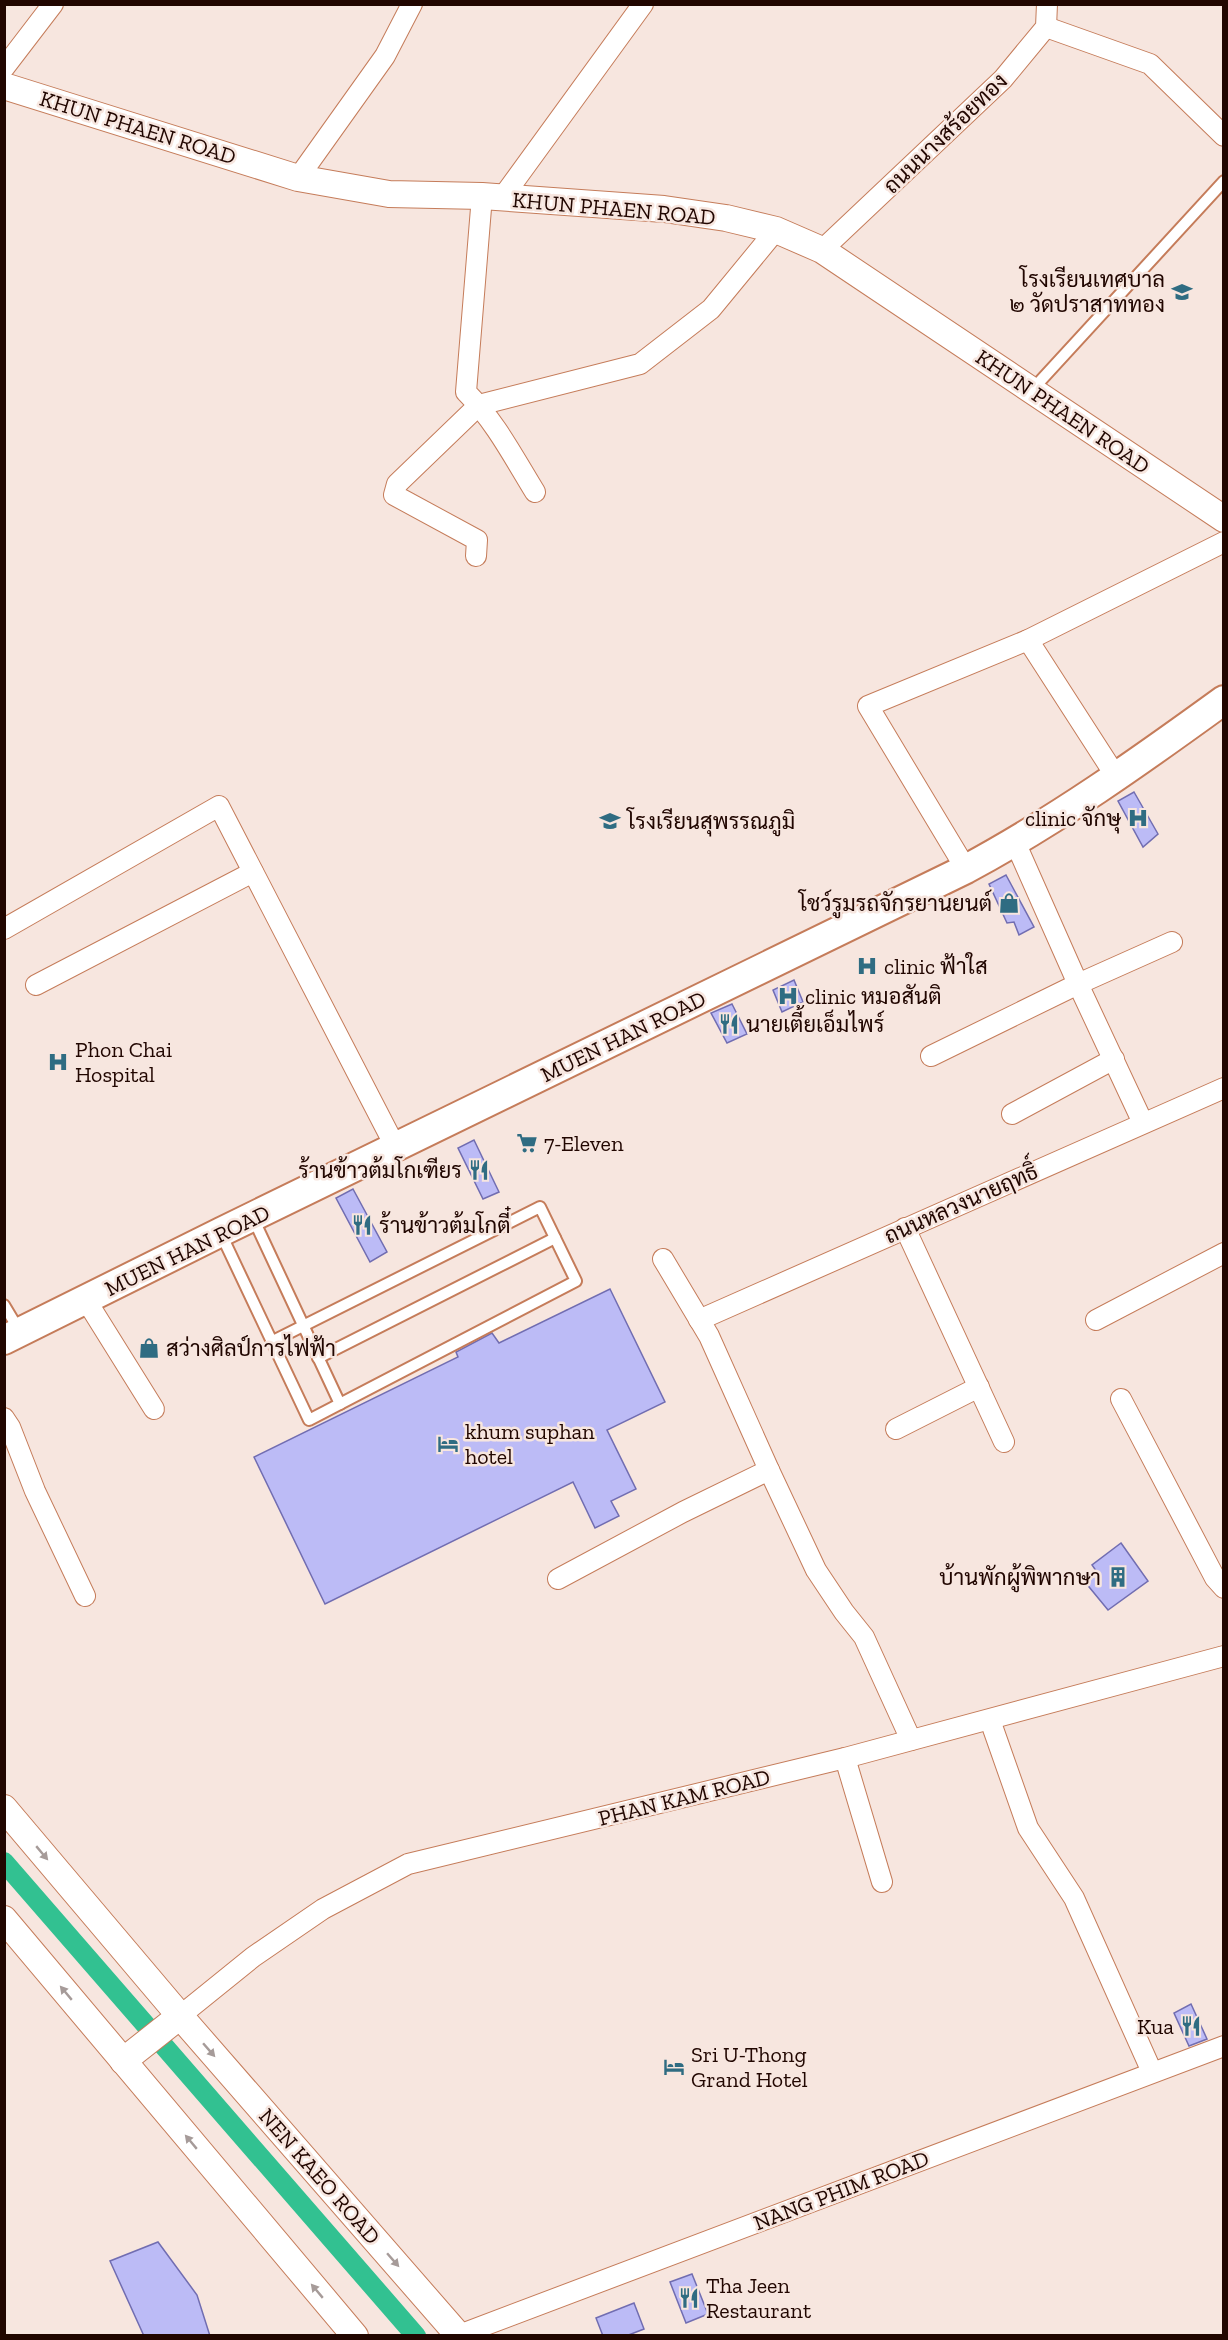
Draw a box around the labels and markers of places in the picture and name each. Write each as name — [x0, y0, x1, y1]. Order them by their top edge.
place label: โรงเรียนเทศบาล ๒ วัดปราสาททอง — [1010, 265, 1165, 318]
school or university icon: โรงเรียนเทศบาล ๒ วัดปราสาททอง — [1170, 280, 1194, 304]
place label: clinic จักษุ — [1025, 805, 1122, 834]
hospital icon: clinic จักษุ — [1126, 806, 1150, 830]
place label: โรงเรียนสุพรรณภูมิ — [626, 807, 795, 837]
school or university icon: โรงเรียนสุพรรณภูมิ — [598, 809, 622, 833]
place label: โชว์รูมรถจักรยานยนต์ — [798, 889, 992, 919]
shop icon: โชว์รูมรถจักรยานยนต์ — [997, 891, 1021, 915]
place label: clinic ฟ้าใส — [884, 952, 988, 980]
hospital icon: clinic ฟ้าใส — [855, 954, 879, 978]
place label: clinic หมอสันติ — [805, 983, 942, 1010]
hospital icon: clinic หมอสันติ — [776, 984, 800, 1008]
place label: นายเตี้ยเอ็มไพร์ — [746, 1005, 884, 1038]
restaurant icon: นายเตี้ยเอ็มไพร์ — [717, 1012, 741, 1036]
place label: Phon Chai Hospital — [75, 1036, 172, 1088]
hospital icon: Phon Chai Hospital — [46, 1050, 70, 1074]
place label: 7-Eleven — [544, 1130, 624, 1157]
supermarket icon: 7-Eleven — [515, 1131, 539, 1155]
place label: ร้านข้าวต้มโกเฑียร — [298, 1156, 462, 1184]
restaurant icon: ร้านข้าวต้มโกเฑียร — [467, 1158, 491, 1182]
place label: ร้านข้าวต้มโกตี๋ — [379, 1206, 511, 1239]
restaurant icon: ร้านข้าวต้มโกตี๋ — [350, 1213, 374, 1237]
place label: สว่างศิลป์การไฟฟ้า — [166, 1334, 336, 1362]
shop icon: สว่างศิลป์การไฟฟ้า — [137, 1336, 161, 1360]
place label: khum suphan hotel — [465, 1418, 595, 1470]
hotel icon: khum suphan hotel — [436, 1432, 460, 1456]
place label: บ้านพักผู้พิพากษา — [939, 1563, 1101, 1593]
building icon: บ้านพักผู้พิพากษา — [1106, 1565, 1130, 1589]
place label: Kua — [1137, 2013, 1174, 2040]
restaurant icon: Kua — [1179, 2014, 1203, 2038]
place label: Sri U-Thong Grand Hotel — [691, 2041, 808, 2093]
hotel icon: Sri U-Thong Grand Hotel — [662, 2055, 686, 2079]
place label: Tha Jeen Restaurant — [706, 2272, 812, 2324]
restaurant icon: Tha Jeen Restaurant — [677, 2286, 701, 2310]

